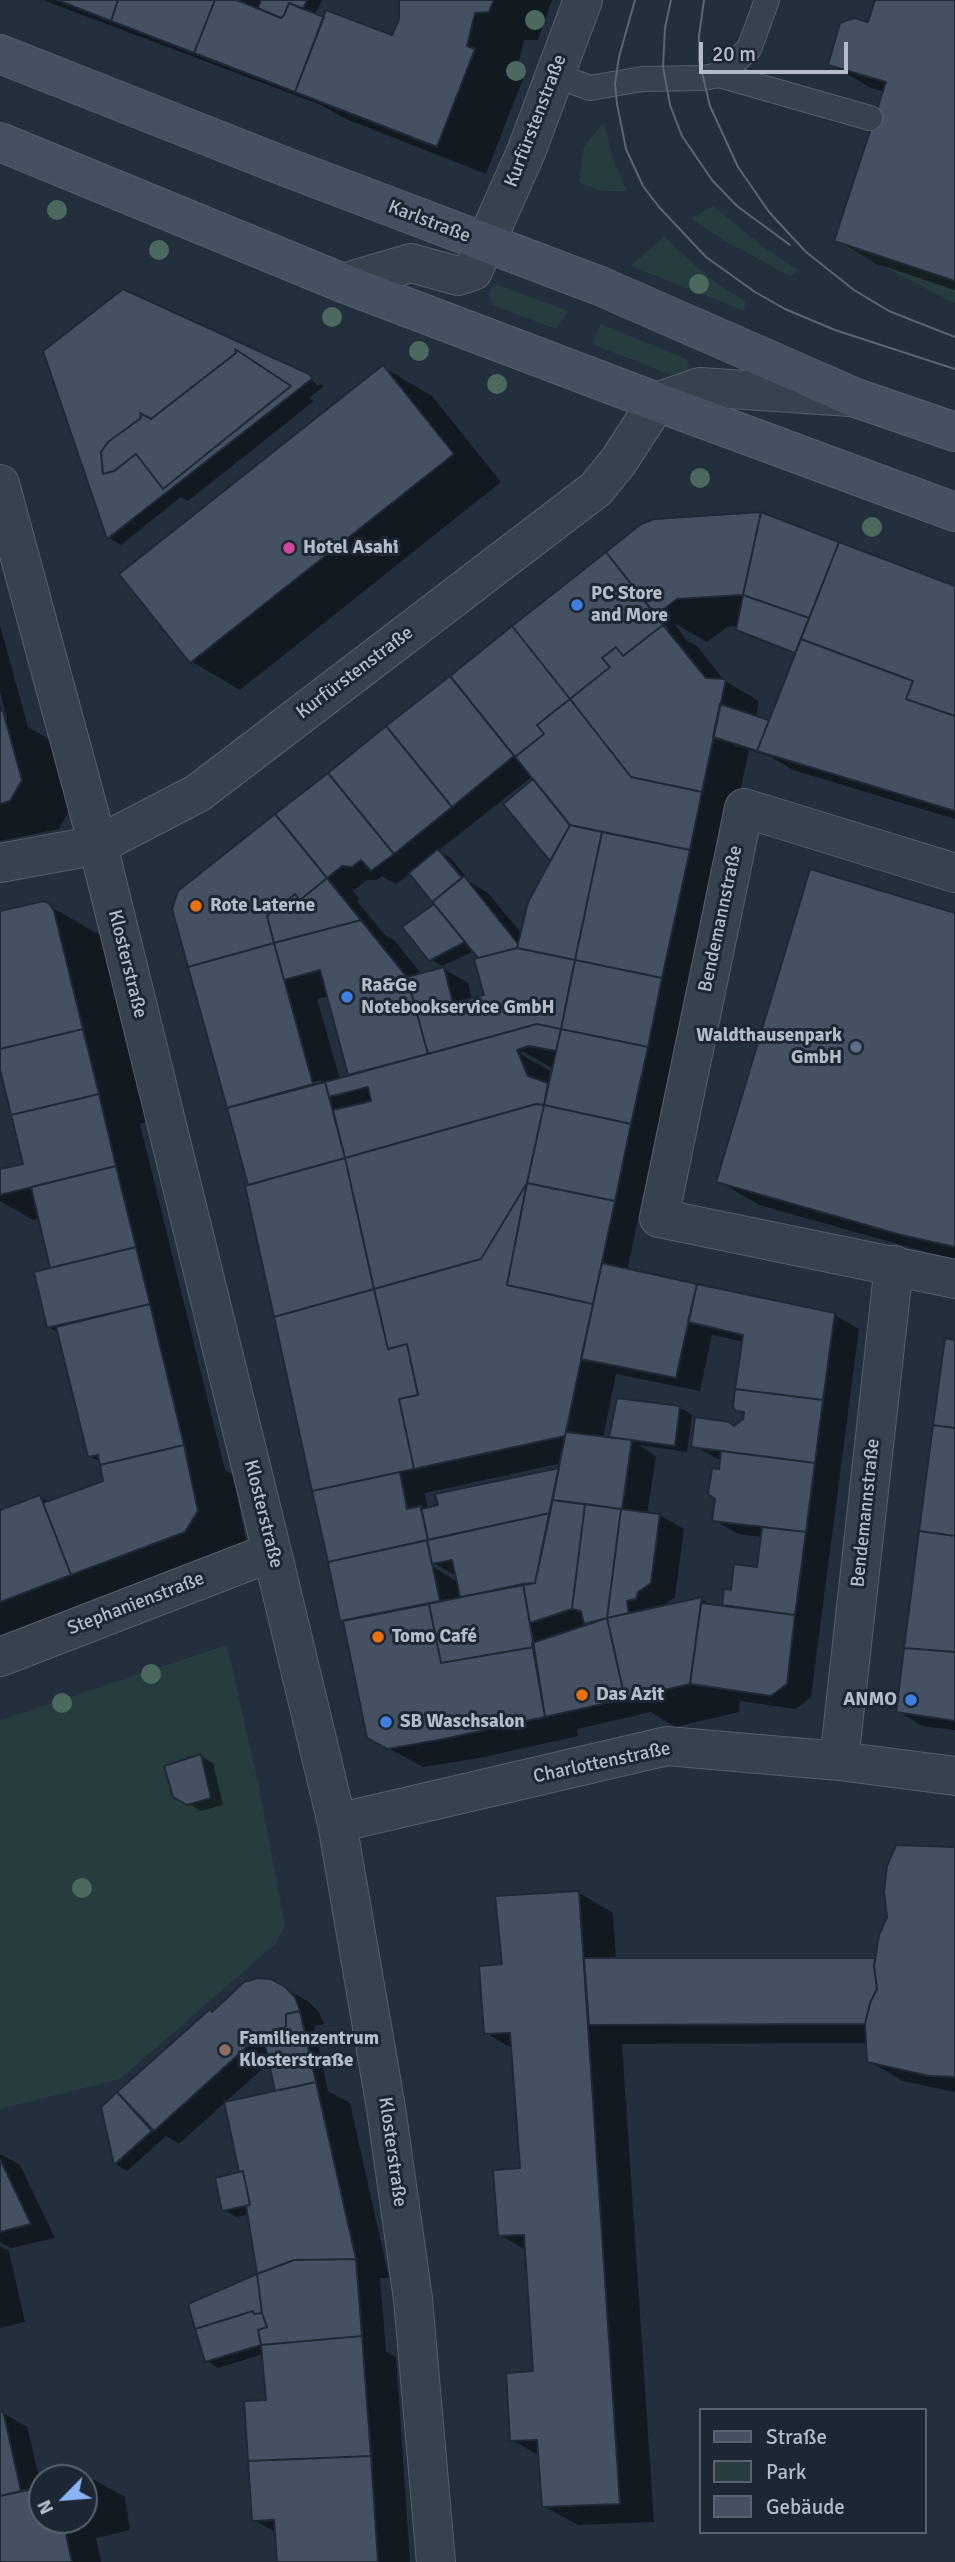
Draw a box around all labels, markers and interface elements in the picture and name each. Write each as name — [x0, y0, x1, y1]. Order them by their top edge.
scale bar — [703, 28, 852, 72]
text: 20 m — [712, 41, 756, 67]
street label: Kurfürstenstraße — [500, 51, 572, 191]
street label: Karlstraße — [385, 196, 473, 248]
place label: Hotel Asahi — [303, 537, 399, 559]
marker: Hotel Asahi — [281, 540, 297, 556]
place label: PC Store and More — [591, 583, 668, 627]
marker: PC Store and More — [569, 597, 585, 613]
street label: Kurfürstenstraße — [292, 622, 418, 724]
street label: Bendemannstraße — [694, 844, 748, 994]
place label: Rote Laterne — [210, 895, 315, 917]
marker: Rote Laterne — [188, 898, 204, 914]
street label: Klosterstraße — [103, 908, 151, 1020]
place label: Ra&Ge Notebookservice GmbH — [361, 975, 554, 1019]
marker: Ra&Ge Notebookservice GmbH — [339, 989, 355, 1005]
place label: Waldthausenpark GmbH — [696, 1025, 842, 1069]
marker: Waldthausenpark GmbH — [848, 1039, 864, 1055]
street label: Bendemannstraße — [847, 1438, 885, 1588]
street label: Klosterstraße — [239, 1458, 287, 1570]
street label: Stephanienstraße — [64, 1567, 208, 1641]
place label: Tomo Café — [392, 1626, 477, 1648]
marker: Tomo Café — [370, 1629, 386, 1645]
place label: Das Azit — [596, 1684, 664, 1706]
marker: Das Azit — [574, 1687, 590, 1703]
place label: ANMO — [843, 1689, 897, 1711]
marker: ANMO — [903, 1692, 919, 1708]
place label: SB Waschsalon — [400, 1711, 525, 1733]
marker: SB Waschsalon — [378, 1714, 394, 1730]
street label: Charlottenstraße — [531, 1737, 673, 1789]
place label: Familienzentrum Klosterstraße — [239, 2028, 379, 2072]
marker: Familienzentrum Klosterstraße — [217, 2042, 233, 2058]
street label: Klosterstraße — [373, 2096, 411, 2208]
legend — [699, 2408, 927, 2534]
text: Straße — [766, 2424, 827, 2450]
text: Park — [766, 2459, 806, 2485]
north arrow — [28, 2464, 98, 2534]
text: Gebäude — [766, 2494, 845, 2520]
text: N — [32, 2496, 59, 2518]

